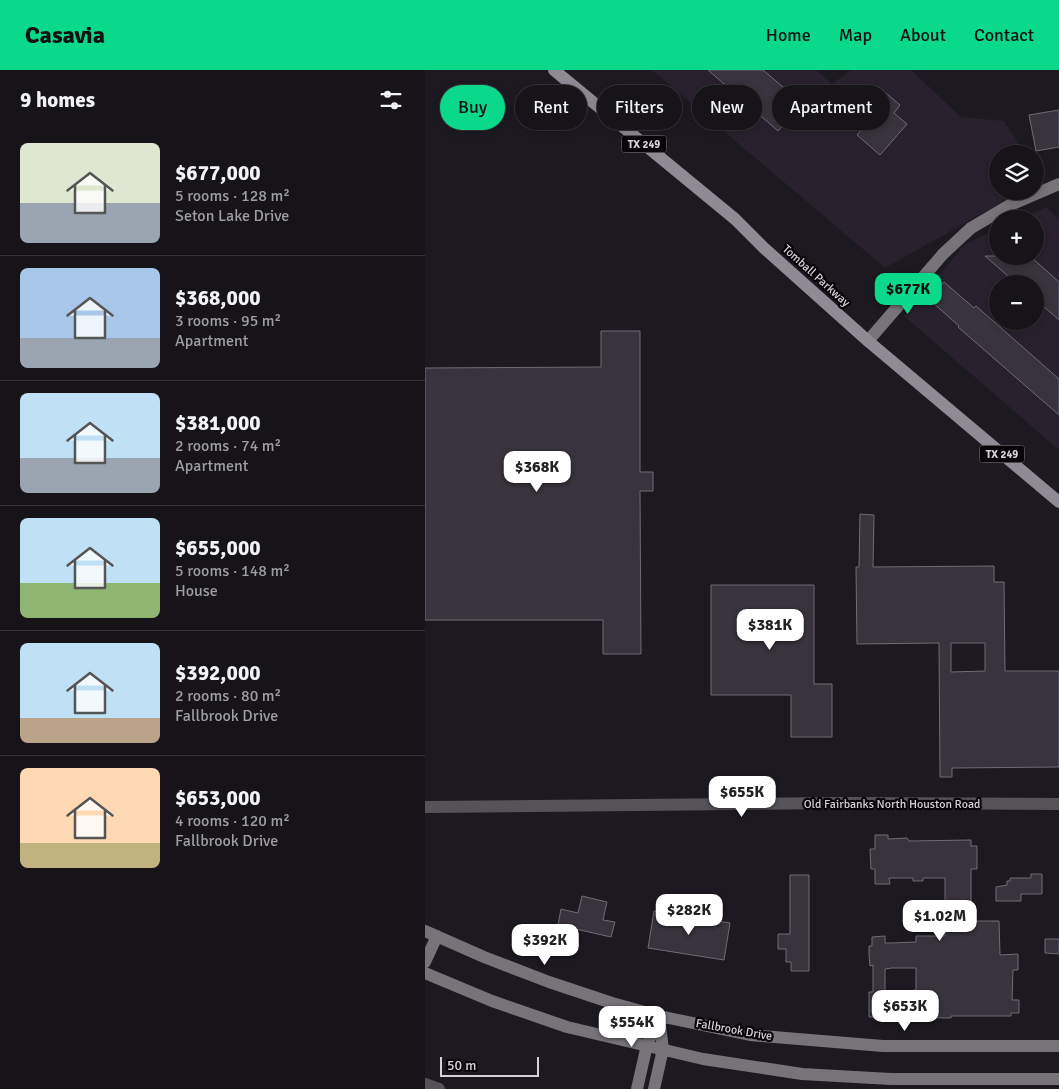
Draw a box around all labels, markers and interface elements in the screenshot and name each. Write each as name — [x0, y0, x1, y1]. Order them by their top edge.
text: Casavia — [25, 20, 105, 50]
text: Home — [766, 24, 811, 46]
text: Map — [839, 24, 872, 46]
text: About — [900, 24, 946, 46]
text: Contact — [974, 24, 1034, 46]
chip: Buy — [440, 85, 505, 130]
chip: Rent — [515, 85, 587, 130]
chip: Filters — [597, 85, 682, 130]
chip: New — [692, 85, 762, 130]
chip: Apartment — [772, 85, 890, 130]
icon: filters — [377, 86, 405, 114]
text: 9 homes — [20, 87, 95, 113]
road number: TX 249 — [621, 136, 667, 152]
map controls — [989, 145, 1044, 330]
button: layers — [989, 145, 1044, 200]
text: $677,000 — [175, 160, 261, 186]
icon: home — [60, 163, 120, 223]
text: 5 rooms · 128 m² — [175, 186, 290, 206]
text: Seton Lake Drive — [175, 206, 289, 226]
button: + — [989, 210, 1044, 265]
street label: Tomball Parkway — [779, 242, 853, 311]
pin: $677K — [873, 272, 943, 315]
button: − — [989, 275, 1044, 330]
text: $677K — [886, 279, 930, 299]
text: $368,000 — [175, 285, 261, 311]
icon: home — [60, 288, 120, 348]
text: 3 rooms · 95 m² — [175, 311, 281, 331]
text: Apartment — [175, 331, 248, 351]
text: $381,000 — [175, 410, 261, 436]
icon: home — [60, 413, 120, 473]
text: 2 rooms · 74 m² — [175, 436, 281, 456]
road number: TX 249 — [979, 446, 1025, 462]
pin: $368K — [502, 450, 572, 493]
text: Apartment — [175, 456, 248, 476]
text: $368K — [515, 457, 559, 477]
text: $655,000 — [175, 535, 261, 561]
icon: home — [60, 538, 120, 598]
text: 5 rooms · 148 m² — [175, 561, 290, 581]
text: House — [175, 581, 218, 601]
pin: $381K — [735, 608, 805, 651]
text: $381K — [748, 615, 792, 635]
text: $392,000 — [175, 660, 261, 686]
icon: home — [60, 663, 120, 723]
text: 2 rooms · 80 m² — [175, 686, 281, 706]
text: Fallbrook Drive — [175, 706, 278, 726]
pin: $655K — [707, 776, 777, 818]
text: $655K — [720, 782, 764, 802]
text: $653,000 — [175, 785, 261, 811]
icon: home — [60, 788, 120, 848]
street label: Old Fairbanks North Houston Road — [804, 797, 980, 812]
text: 4 rooms · 120 m² — [175, 811, 290, 831]
text: Fallbrook Drive — [175, 831, 278, 851]
pin: $282K — [654, 894, 724, 936]
text: $282K — [667, 900, 711, 920]
pin: $1.02M — [899, 900, 981, 942]
text: $1.02M — [914, 906, 966, 926]
pin: $392K — [510, 924, 580, 966]
text: $392K — [523, 930, 567, 950]
pin: $653K — [870, 990, 940, 1032]
text: $653K — [883, 996, 927, 1016]
pin: $554K — [597, 1006, 667, 1048]
text: $554K — [610, 1012, 654, 1032]
street label: Fallbrook Drive — [695, 1016, 773, 1044]
scale bar — [440, 1054, 539, 1077]
text: 50 m — [447, 1057, 476, 1074]

